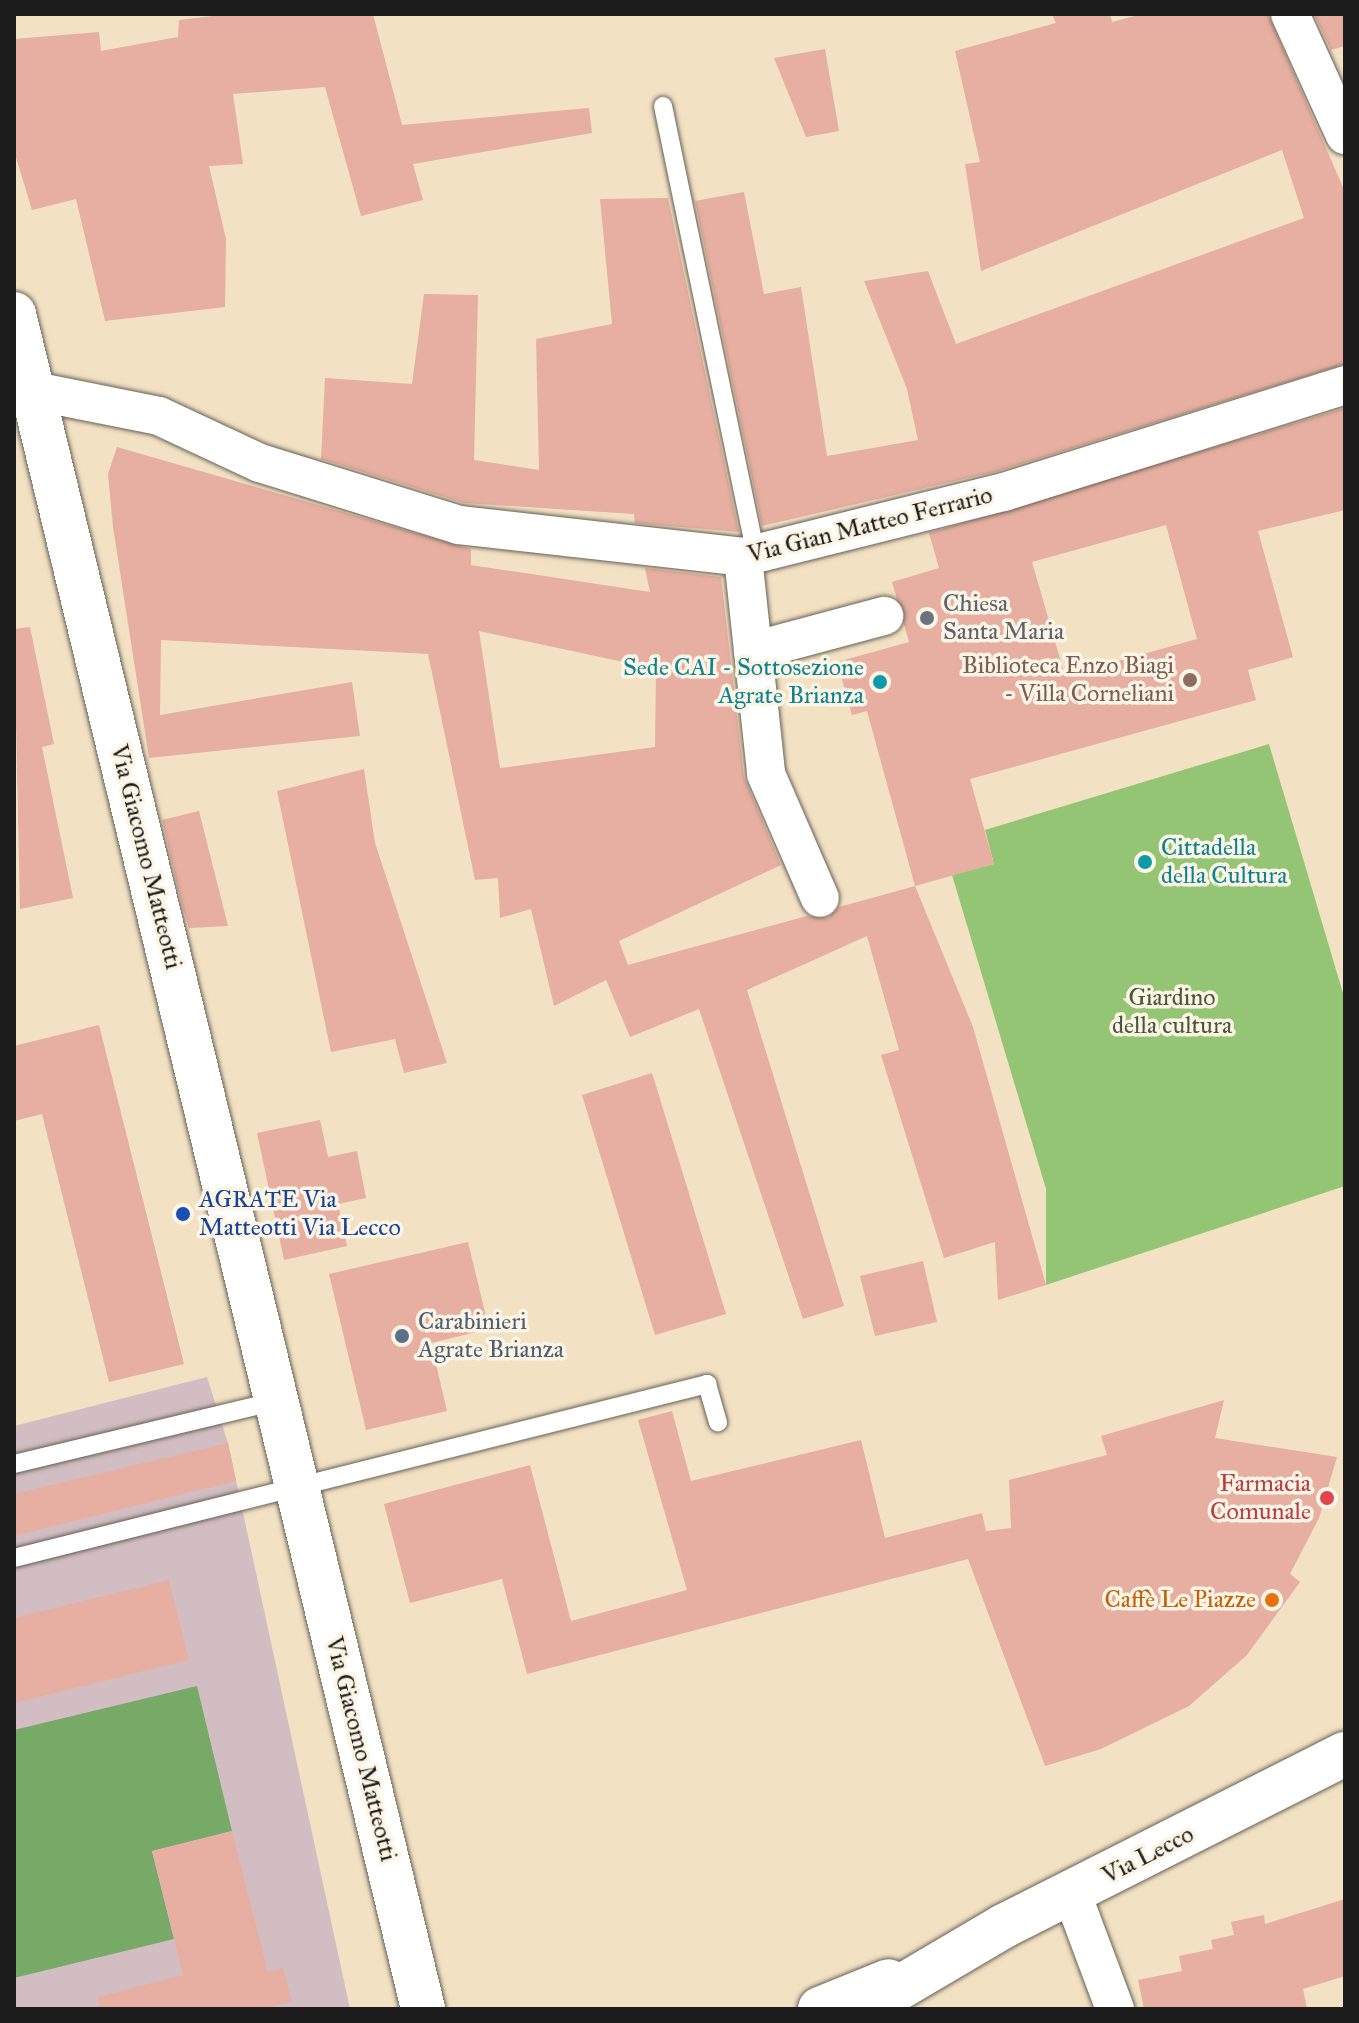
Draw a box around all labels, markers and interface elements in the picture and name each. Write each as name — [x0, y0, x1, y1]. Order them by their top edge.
street label: Via Gian Matteo Ferrario — [745, 481, 995, 569]
place label: Chiesa Santa Maria — [943, 590, 1064, 646]
marker: Chiesa Santa Maria — [918, 609, 936, 627]
place label: Biblioteca Enzo Biagi - Villa Corneliani — [962, 652, 1174, 708]
place label: Sede CAI - Sottosezione Agrate Brianza — [623, 654, 864, 710]
marker: Biblioteca Enzo Biagi - Villa Corneliani — [1181, 671, 1199, 689]
marker: Sede CAI - Sottosezione Agrate Brianza — [871, 673, 889, 691]
street label: Via Giacomo Matteotti — [104, 742, 188, 972]
place label: Cittadella della Cultura — [1161, 834, 1287, 890]
marker: Cittadella della Cultura — [1136, 853, 1154, 871]
park label: Giardino della cultura — [1112, 984, 1232, 1040]
place label: AGRATE Via Matteotti Via Lecco — [199, 1186, 401, 1242]
marker: AGRATE Via Matteotti Via Lecco — [174, 1205, 192, 1223]
place label: Carabinieri Agrate Brianza — [418, 1308, 564, 1364]
marker: Carabinieri Agrate Brianza — [393, 1327, 411, 1345]
place label: Farmacia Comunale — [1210, 1470, 1311, 1526]
marker: Farmacia Comunale — [1318, 1489, 1336, 1507]
place label: Caffè Le Piazze — [1104, 1586, 1256, 1614]
marker: Caffè Le Piazze — [1263, 1591, 1281, 1609]
street label: Via Giacomo Matteotti — [319, 1634, 403, 1864]
street label: Via Lecco — [1097, 1820, 1199, 1890]

